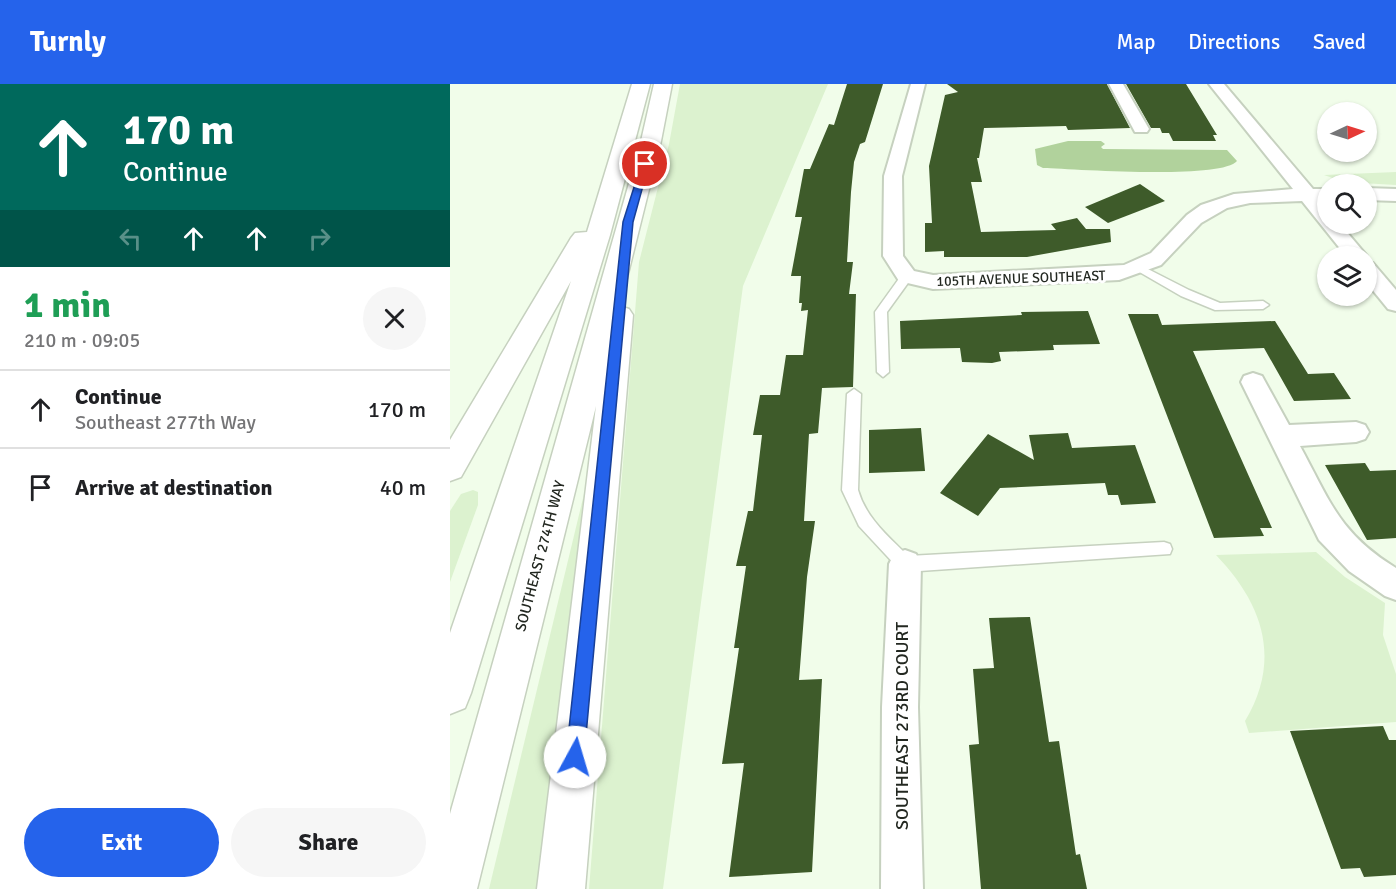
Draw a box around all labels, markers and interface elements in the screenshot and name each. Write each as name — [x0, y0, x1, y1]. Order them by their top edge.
text: Turnly — [30, 25, 106, 59]
text: Map — [1117, 29, 1155, 55]
text: Directions — [1188, 29, 1280, 55]
text: Saved — [1313, 29, 1366, 55]
north arrow — [1317, 102, 1377, 162]
map controls — [1317, 102, 1377, 306]
text: 170 m — [123, 105, 234, 156]
icon: ahead — [24, 108, 102, 186]
pin — [619, 138, 670, 189]
icon: arrive — [628, 147, 661, 180]
text: Continue — [123, 156, 228, 189]
button: search — [1317, 174, 1377, 234]
icon: left — [114, 222, 147, 255]
icon: ahead — [177, 222, 210, 255]
icon: ahead — [240, 222, 273, 255]
icon: right — [303, 222, 336, 255]
button: layers — [1317, 246, 1377, 306]
street label: 105TH AVENUE SOUTHEAST — [936, 267, 1106, 290]
text: 1 min — [24, 283, 111, 328]
button: close — [363, 287, 426, 350]
text: 210 m · 09:05 — [24, 328, 140, 353]
text: Continue — [75, 383, 162, 410]
icon: ahead — [24, 393, 57, 426]
text: 170 m — [368, 396, 426, 423]
text: Southeast 277th Way — [75, 410, 256, 435]
icon: arrive — [24, 471, 57, 504]
text: Arrive at destination — [75, 474, 272, 501]
text: 40 m — [380, 474, 426, 501]
street label: SOUTHEAST 274TH WAY — [511, 478, 569, 633]
street label: SOUTHEAST 273RD COURT — [891, 622, 913, 830]
position arrow — [543, 725, 607, 789]
button: Exit — [24, 808, 219, 877]
button: Share — [231, 808, 426, 877]

